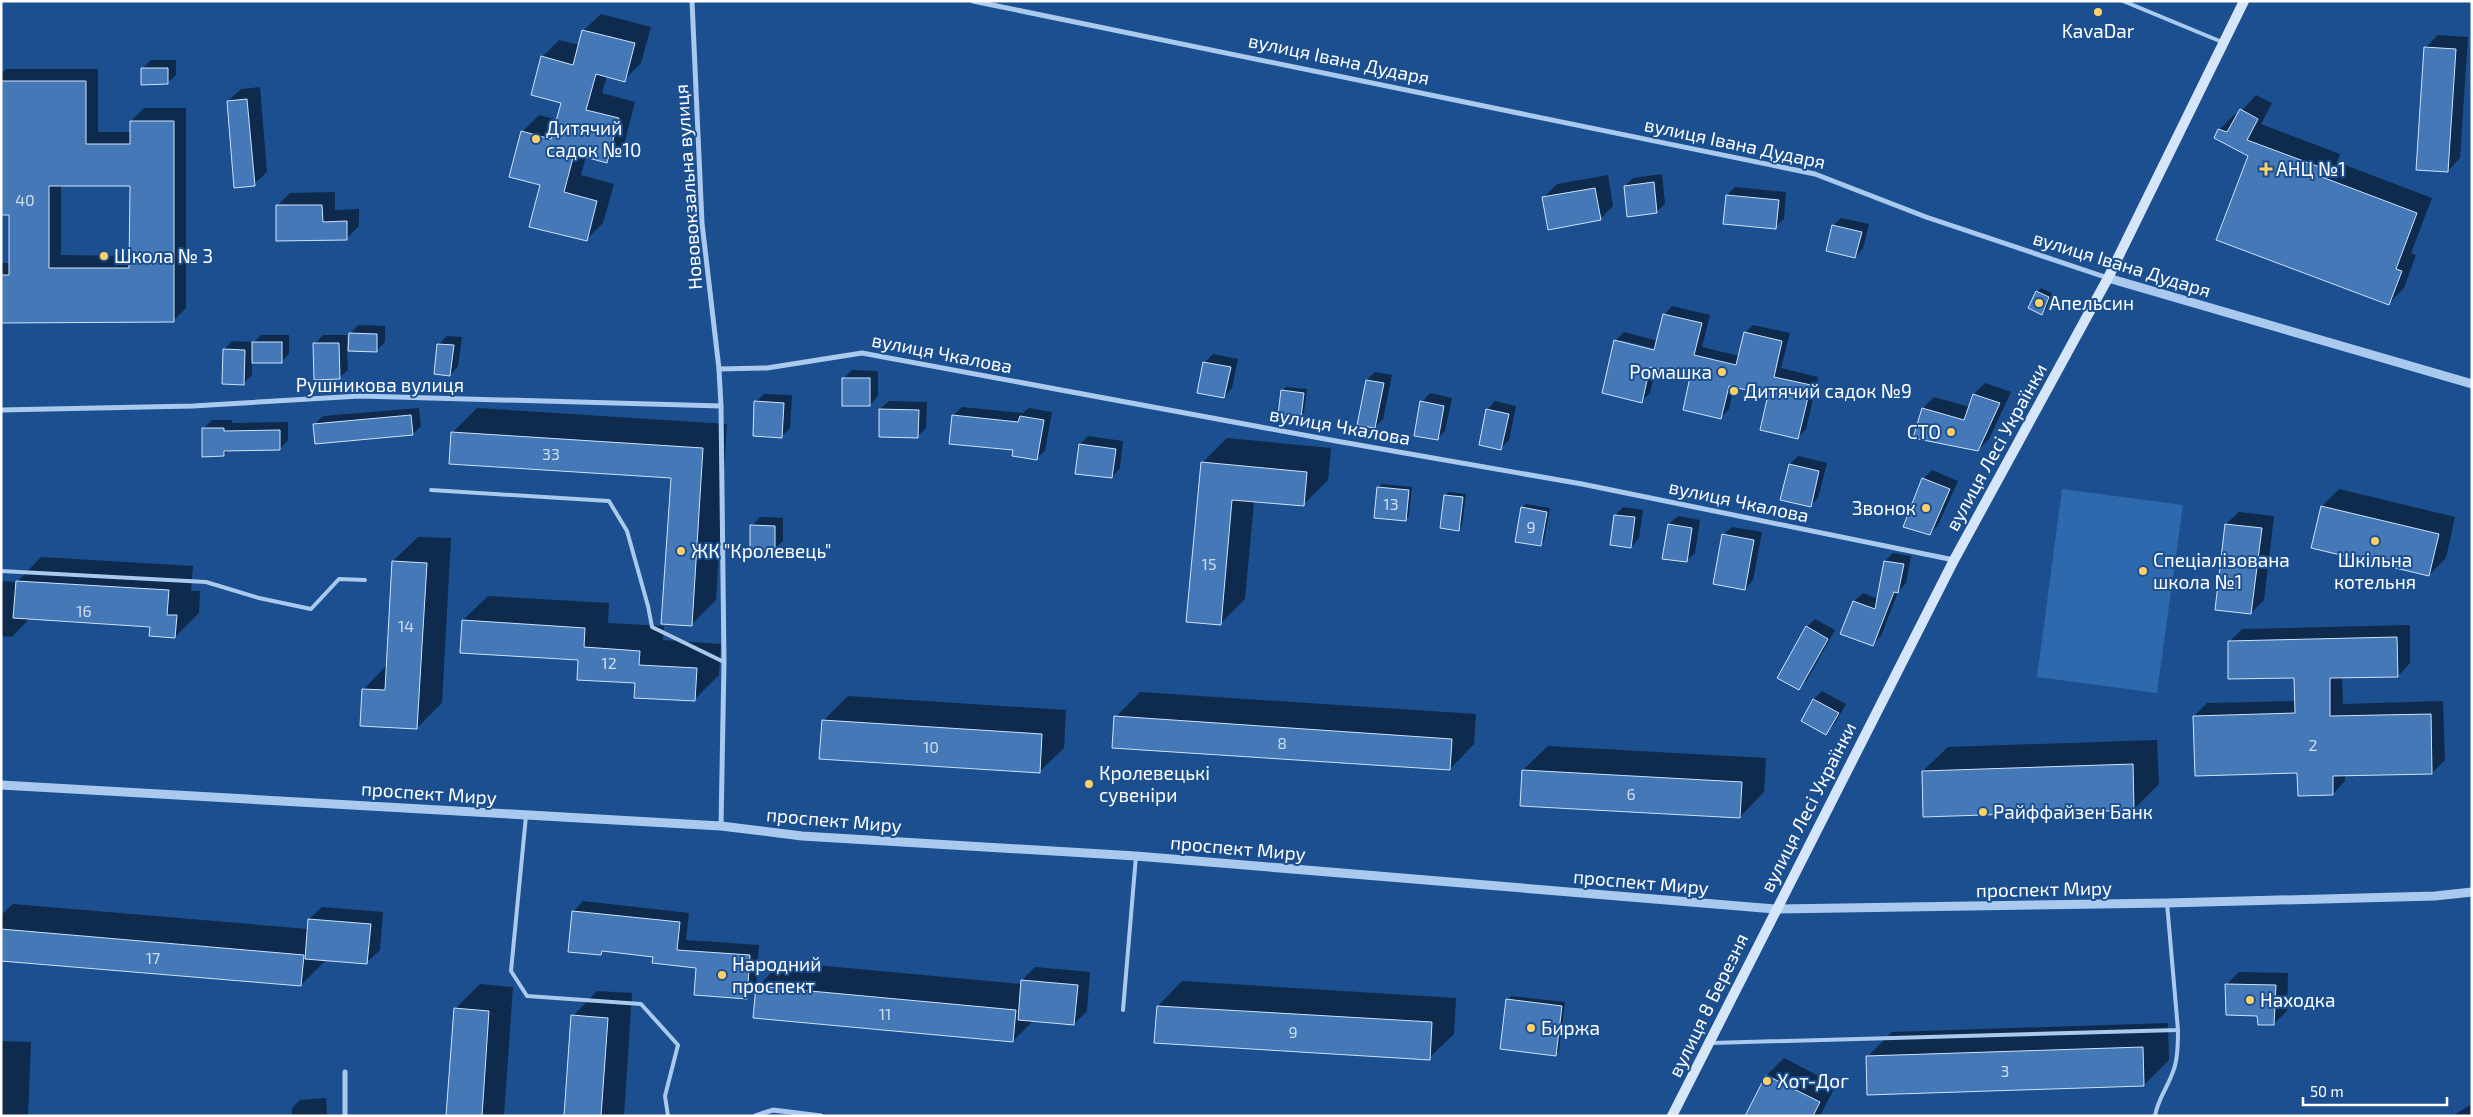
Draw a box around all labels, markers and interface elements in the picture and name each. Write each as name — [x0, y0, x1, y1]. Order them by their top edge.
marker: KavaDar — [2092, 6, 2104, 18]
place label: KavaDar — [2062, 19, 2135, 42]
street label: вулиця Івана Дударя — [1246, 28, 1432, 90]
street label: Нововокзальна вулиця — [669, 83, 707, 291]
street label: вулиця Івана Дударя — [1642, 112, 1828, 174]
place label: Дитячий садок №10 — [546, 116, 642, 161]
marker: Дитячий садок №10 — [530, 133, 542, 145]
place label: АНЦ №1 — [2276, 157, 2346, 180]
marker: АНЦ №1 — [2260, 163, 2272, 175]
house number: 40 — [15, 190, 35, 209]
street label: вулиця Івана Дударя — [2030, 226, 2214, 302]
place label: Школа № 3 — [114, 244, 213, 267]
marker: Школа № 3 — [98, 250, 110, 262]
place label: Апельсин — [2049, 291, 2134, 314]
marker: Апельсин — [2033, 297, 2045, 309]
street label: вулиця Чкалова — [870, 328, 1014, 378]
street label: вулиця Лесі Українки — [1940, 359, 2052, 535]
place label: Ромашка — [1629, 360, 1712, 383]
marker: Ромашка — [1716, 366, 1728, 378]
street label: Рушникова вулиця — [296, 373, 464, 397]
place label: Дитячий садок №9 — [1744, 379, 1912, 402]
marker: Дитячий садок №9 — [1728, 385, 1740, 397]
street label: вулиця Чкалова — [1268, 402, 1412, 450]
place label: СТО — [1907, 420, 1941, 443]
marker: СТО — [1945, 426, 1957, 438]
house number: 33 — [542, 444, 560, 463]
street label: вулиця Чкалова — [1667, 474, 1811, 528]
house number: 13 — [1383, 494, 1399, 513]
place label: Звонок — [1852, 496, 1916, 519]
marker: Звонок — [1920, 502, 1932, 514]
house number: 9 — [1526, 517, 1536, 536]
marker: Шкільна котельня — [2369, 535, 2381, 547]
place label: ЖК "Кролевець" — [691, 539, 832, 562]
marker: ЖК "Кролевець" — [675, 545, 687, 557]
place label: Спеціалізована школа №1 — [2153, 548, 2290, 593]
place label: Шкільна котельня — [2334, 548, 2416, 593]
house number: 15 — [1202, 554, 1216, 573]
marker: Спеціалізована школа №1 — [2137, 565, 2149, 577]
house number: 16 — [76, 601, 92, 620]
house number: 14 — [398, 616, 414, 635]
house number: 12 — [601, 653, 617, 672]
street label: вулиця Лесі Українки — [1755, 718, 1861, 896]
house number: 8 — [1277, 733, 1287, 752]
house number: 2 — [2309, 735, 2318, 754]
house number: 10 — [923, 737, 939, 756]
place label: Кролевецькі сувеніри — [1099, 761, 1210, 807]
street label: проспект Миру — [360, 776, 498, 810]
marker: Кролевецькі сувеніри — [1083, 778, 1095, 790]
house number: 6 — [1626, 784, 1636, 803]
place label: Райффайзен Банк — [1993, 800, 2153, 823]
street label: проспект Миру — [765, 802, 903, 838]
marker: Райффайзен Банк — [1977, 806, 1989, 818]
street label: проспект Миру — [1169, 830, 1307, 866]
street label: проспект Миру — [1572, 864, 1710, 900]
street label: проспект Миру — [1976, 876, 2112, 902]
street label: вулиця 8 Березня — [1663, 929, 1753, 1081]
house number: 17 — [146, 948, 160, 967]
place label: Народний проспект — [732, 952, 821, 997]
marker: Народний проспект — [716, 969, 728, 981]
place label: Находка — [2260, 988, 2336, 1011]
marker: Находка — [2244, 994, 2256, 1006]
house number: 11 — [879, 1004, 891, 1023]
place label: Биржа — [1541, 1016, 1600, 1039]
house number: 9 — [1288, 1022, 1298, 1041]
marker: Биржа — [1525, 1022, 1537, 1034]
house number: 3 — [2001, 1061, 2009, 1080]
place label: Хот-Дог — [1777, 1069, 1849, 1092]
scale bar — [2303, 1074, 2447, 1106]
marker: Хот-Дог — [1761, 1075, 1773, 1087]
text: 50 m — [2310, 1082, 2344, 1100]

